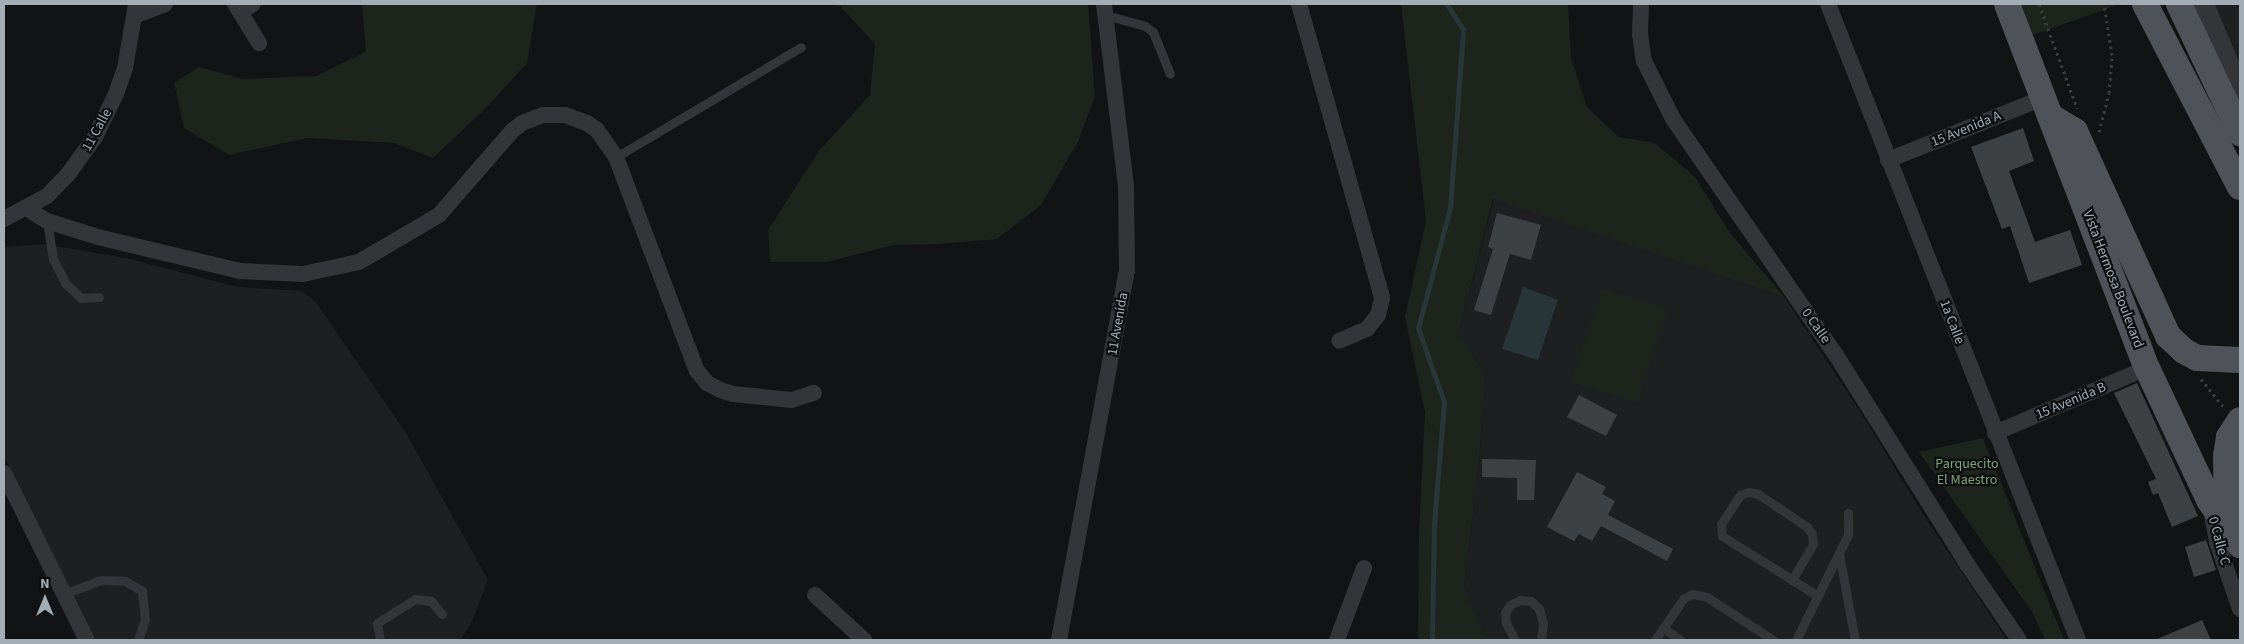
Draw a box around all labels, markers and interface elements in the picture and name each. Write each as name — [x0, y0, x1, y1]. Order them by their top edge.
street label: 11 Calle — [79, 106, 115, 154]
street label: 15 Avenida A — [1929, 107, 2003, 151]
street label: Vista Hermosa Boulevard — [2079, 208, 2147, 350]
street label: 11 Avenida — [1104, 291, 1132, 357]
street label: 1a Calle — [1936, 298, 1968, 346]
street label: 0 Calle — [1798, 305, 1834, 347]
street label: 15 Avenida B — [2033, 379, 2109, 423]
park label: Parquecito El Maestro — [1935, 456, 1999, 488]
street label: 0 Calle C — [2204, 515, 2234, 567]
north arrow — [20, 574, 70, 624]
text: N — [40, 574, 50, 594]

